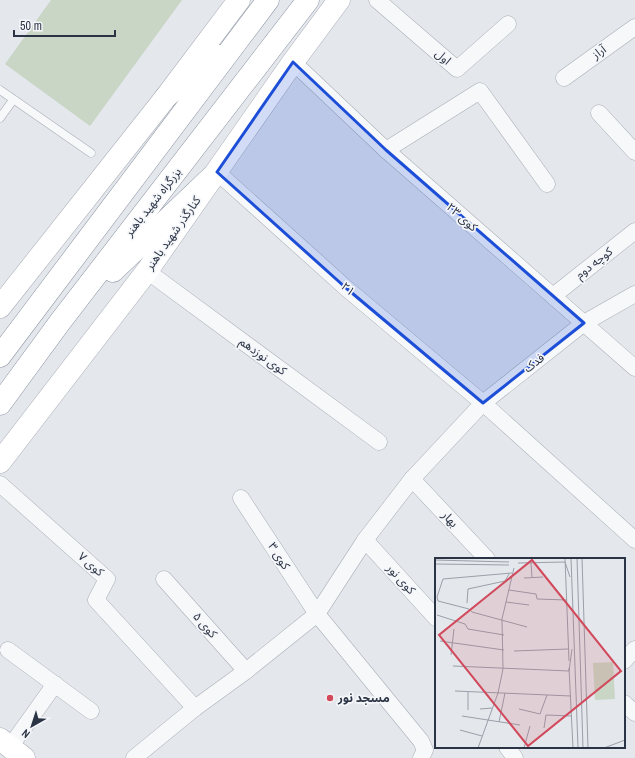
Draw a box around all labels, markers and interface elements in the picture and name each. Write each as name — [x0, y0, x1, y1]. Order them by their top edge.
scale bar — [14, 12, 115, 38]
text: 50 m — [20, 18, 42, 34]
street label: آراز — [588, 41, 610, 63]
street label: اول — [432, 46, 455, 69]
street label: بزرگراه شهید باهنر — [120, 164, 185, 241]
street label: کنارگذر شهید باهنر — [141, 192, 205, 274]
street label: کوی ۲۳ — [443, 199, 482, 236]
street label: کوچه دوم — [572, 243, 617, 283]
street label: ۲۱ — [338, 278, 358, 300]
street label: کوی نوزدهم — [236, 333, 291, 380]
street label: فدک — [520, 350, 548, 376]
street label: بهار — [438, 507, 462, 531]
street label: کوی ۳ — [264, 539, 294, 574]
street label: کوی ۷ — [75, 548, 108, 580]
inset map — [435, 558, 625, 748]
street label: کوی نور — [382, 560, 420, 598]
street label: کوی ۵ — [189, 609, 221, 642]
place label: مسجد نور — [337, 690, 390, 706]
marker: مسجد نور — [325, 693, 335, 703]
north arrow — [12, 706, 52, 746]
text: N — [19, 726, 33, 741]

